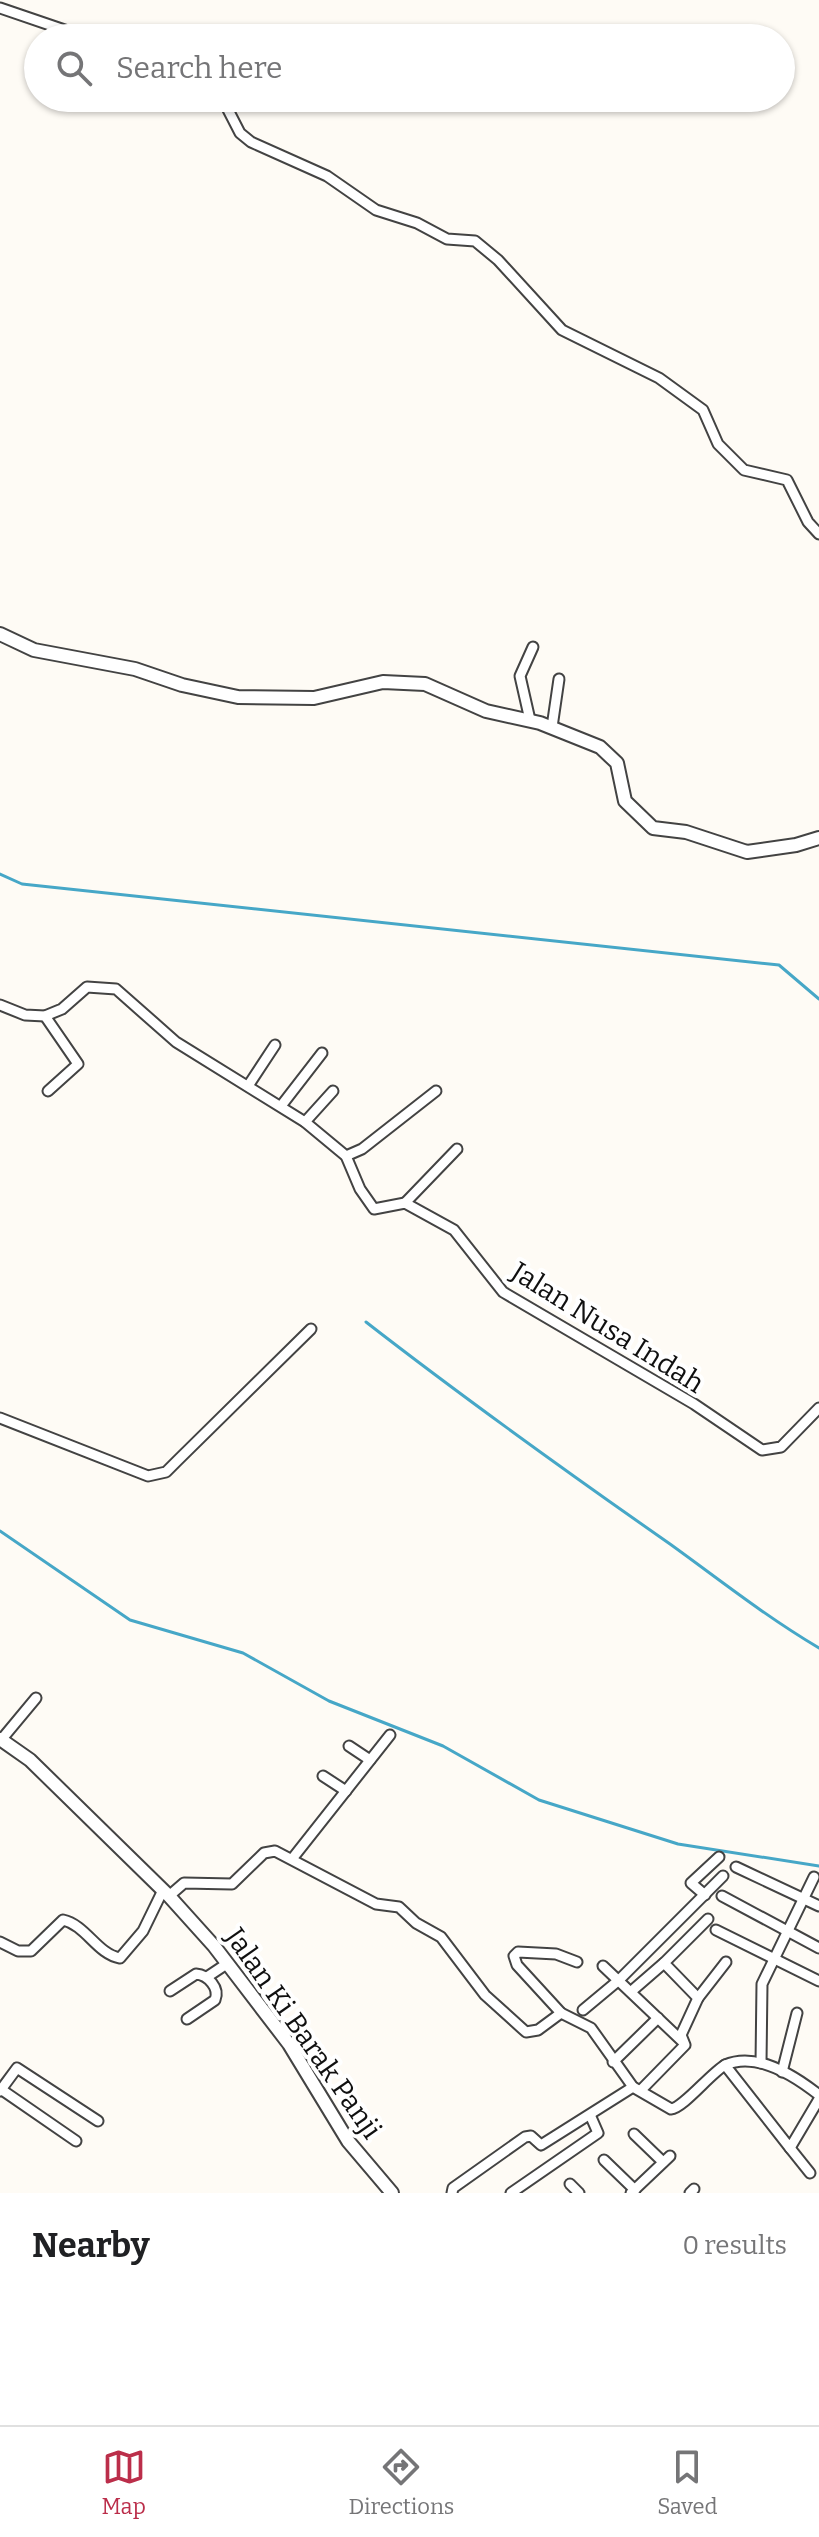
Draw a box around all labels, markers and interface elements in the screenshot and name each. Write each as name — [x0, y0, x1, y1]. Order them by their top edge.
search box — [24, 24, 795, 112]
icon: search — [52, 46, 96, 90]
text: Search here — [116, 50, 283, 86]
street label: Jalan Nusa Indah — [505, 1254, 710, 1400]
street label: Jalan Ki Barak Panji — [218, 1921, 389, 2145]
text: Nearby — [32, 2225, 150, 2266]
text: 0 results — [682, 2230, 787, 2261]
tab: Map — [101, 2445, 146, 2520]
tab: Directions — [349, 2445, 454, 2520]
tab: Saved — [657, 2445, 718, 2520]

